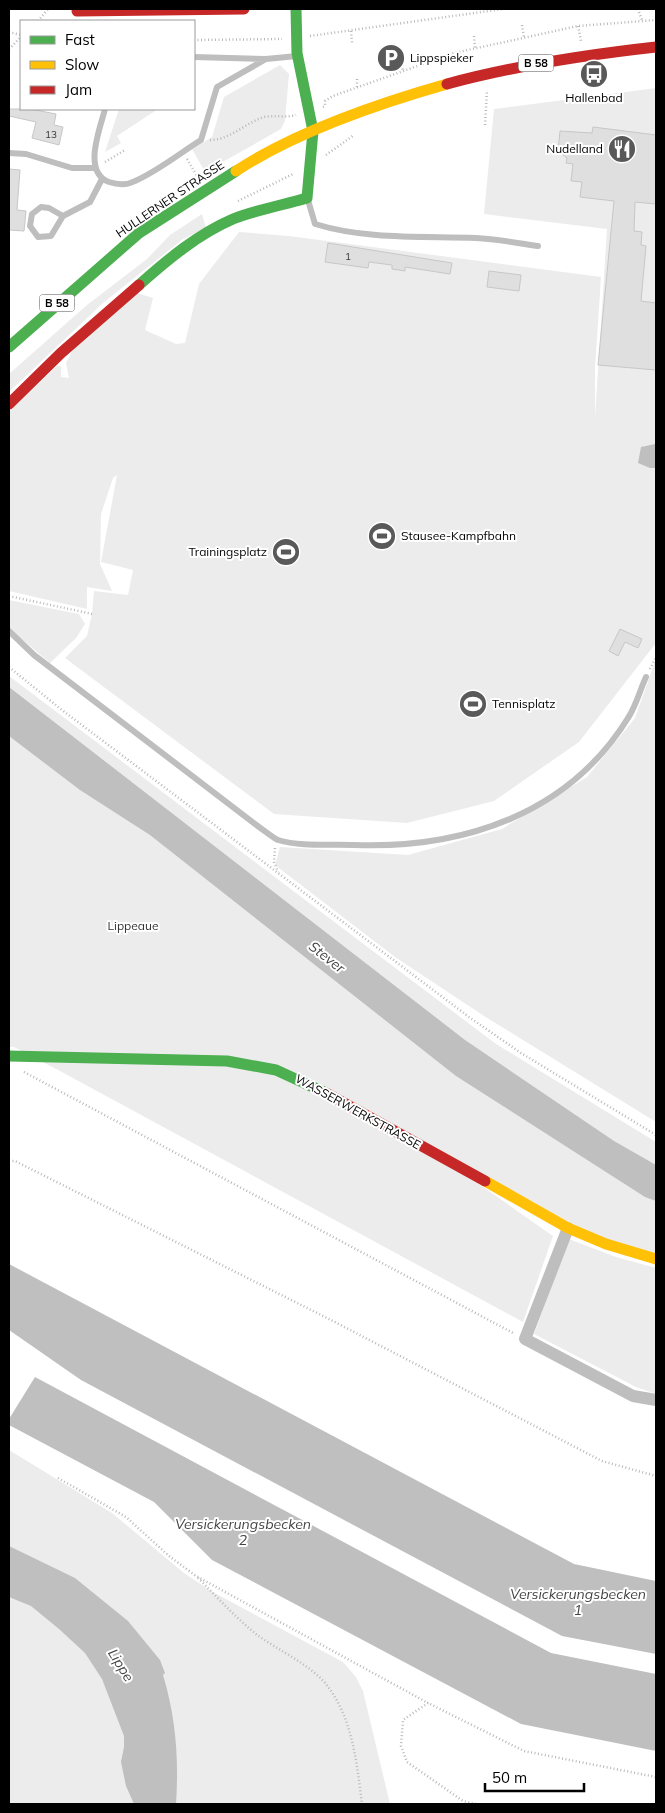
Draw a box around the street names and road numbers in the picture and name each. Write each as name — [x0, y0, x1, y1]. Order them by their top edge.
road number: B 58 — [518, 54, 554, 72]
street label: HULLERNER STRASSE — [113, 157, 227, 240]
road number: B 58 — [40, 294, 74, 312]
street label: WASSERWERKSTRASSE — [293, 1071, 424, 1152]

